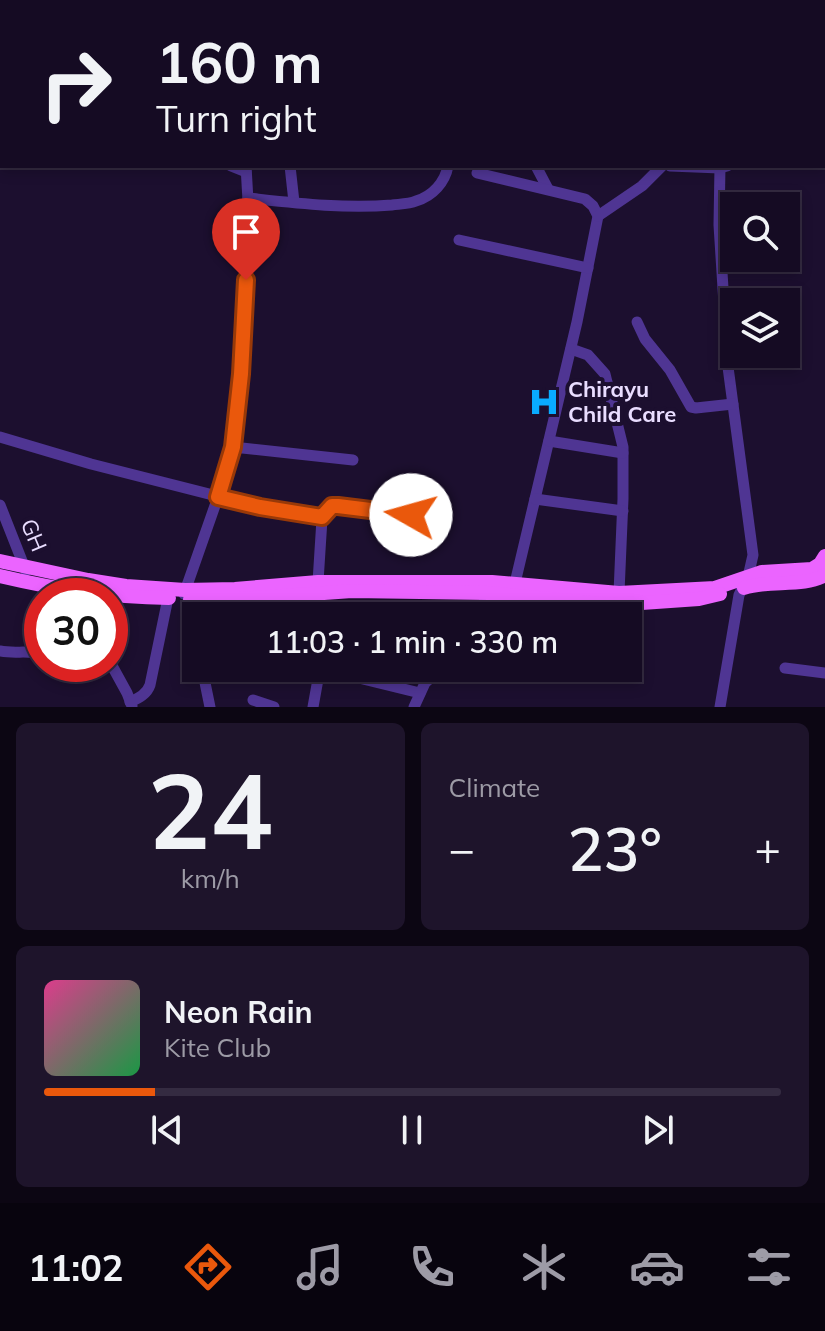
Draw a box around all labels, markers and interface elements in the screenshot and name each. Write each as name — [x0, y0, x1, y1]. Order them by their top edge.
text: 160 m — [156, 27, 323, 97]
icon: right — [24, 32, 128, 136]
text: Turn right — [156, 96, 317, 141]
map controls — [720, 192, 800, 368]
button: search — [720, 192, 800, 272]
pin — [212, 198, 280, 280]
icon: arrive — [224, 210, 268, 254]
button: layers — [720, 288, 800, 368]
place label: Chirayu Child Care — [568, 375, 676, 428]
hospital icon: Chirayu Child Care — [527, 385, 561, 419]
position arrow — [369, 473, 453, 557]
street label: GH — [15, 514, 53, 556]
speed limit sign: 30 — [24, 578, 128, 682]
text: 11:03 · 1 min · 330 m — [266, 623, 558, 661]
text: 24 — [148, 744, 273, 875]
text: Climate — [449, 771, 540, 804]
text: 23° — [568, 811, 662, 886]
text: − — [449, 821, 475, 876]
text: + — [755, 821, 781, 876]
text: km/h — [181, 862, 240, 895]
text: Neon Rain — [164, 993, 313, 1031]
text: Kite Club — [164, 1031, 271, 1064]
icon: previous — [145, 1108, 189, 1152]
icon: pause — [390, 1108, 434, 1152]
icon: next — [636, 1108, 680, 1152]
icon: directions — [180, 1239, 236, 1295]
icon: music — [292, 1239, 348, 1295]
icon: phone — [404, 1239, 460, 1295]
icon: climate — [516, 1239, 572, 1295]
icon: car — [629, 1239, 685, 1295]
icon: filters — [741, 1239, 797, 1295]
text: 11:02 — [28, 1245, 123, 1290]

